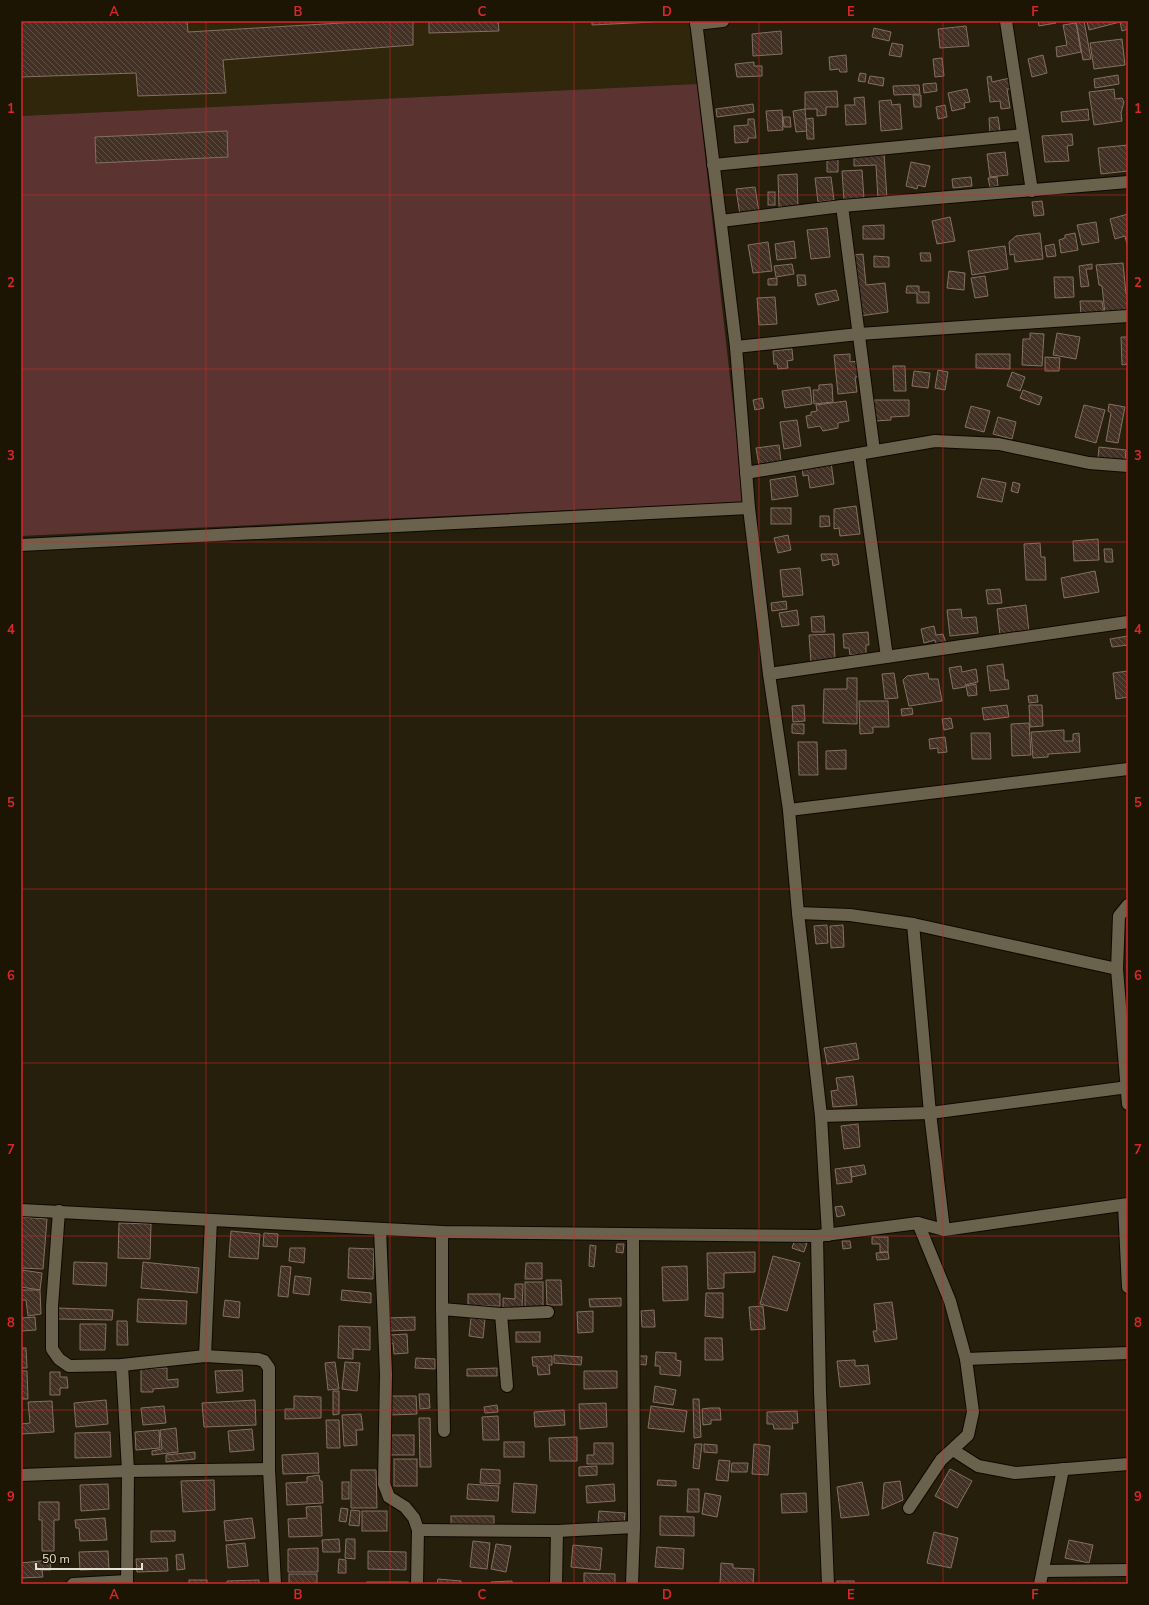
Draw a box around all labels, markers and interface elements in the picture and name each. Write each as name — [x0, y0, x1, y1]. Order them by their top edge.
text: A — [109, 3, 119, 21]
text: B — [294, 3, 303, 21]
text: C — [478, 3, 487, 21]
text: D — [662, 3, 672, 21]
text: E — [847, 3, 855, 21]
text: F — [1031, 3, 1039, 21]
text: 1 — [7, 100, 15, 118]
text: 1 — [1134, 100, 1142, 118]
text: 2 — [7, 274, 15, 292]
text: 2 — [1134, 274, 1142, 292]
text: 3 — [7, 447, 15, 465]
text: 3 — [1134, 447, 1142, 465]
text: 4 — [7, 621, 15, 639]
text: 4 — [1134, 621, 1142, 639]
text: 5 — [7, 794, 15, 812]
text: 5 — [1134, 794, 1142, 812]
text: 6 — [7, 967, 15, 985]
text: 6 — [1134, 967, 1142, 985]
text: 7 — [7, 1141, 15, 1159]
text: 7 — [1134, 1141, 1142, 1159]
text: 8 — [7, 1314, 15, 1332]
text: 8 — [1134, 1314, 1142, 1332]
text: 9 — [7, 1488, 15, 1506]
text: 9 — [1134, 1488, 1142, 1506]
scale bar — [36, 1545, 142, 1571]
text: 50 m — [42, 1551, 70, 1567]
text: A — [109, 1586, 119, 1604]
text: B — [294, 1586, 303, 1604]
text: C — [478, 1586, 487, 1604]
text: D — [662, 1586, 672, 1604]
text: E — [847, 1586, 855, 1604]
text: F — [1031, 1586, 1039, 1604]

